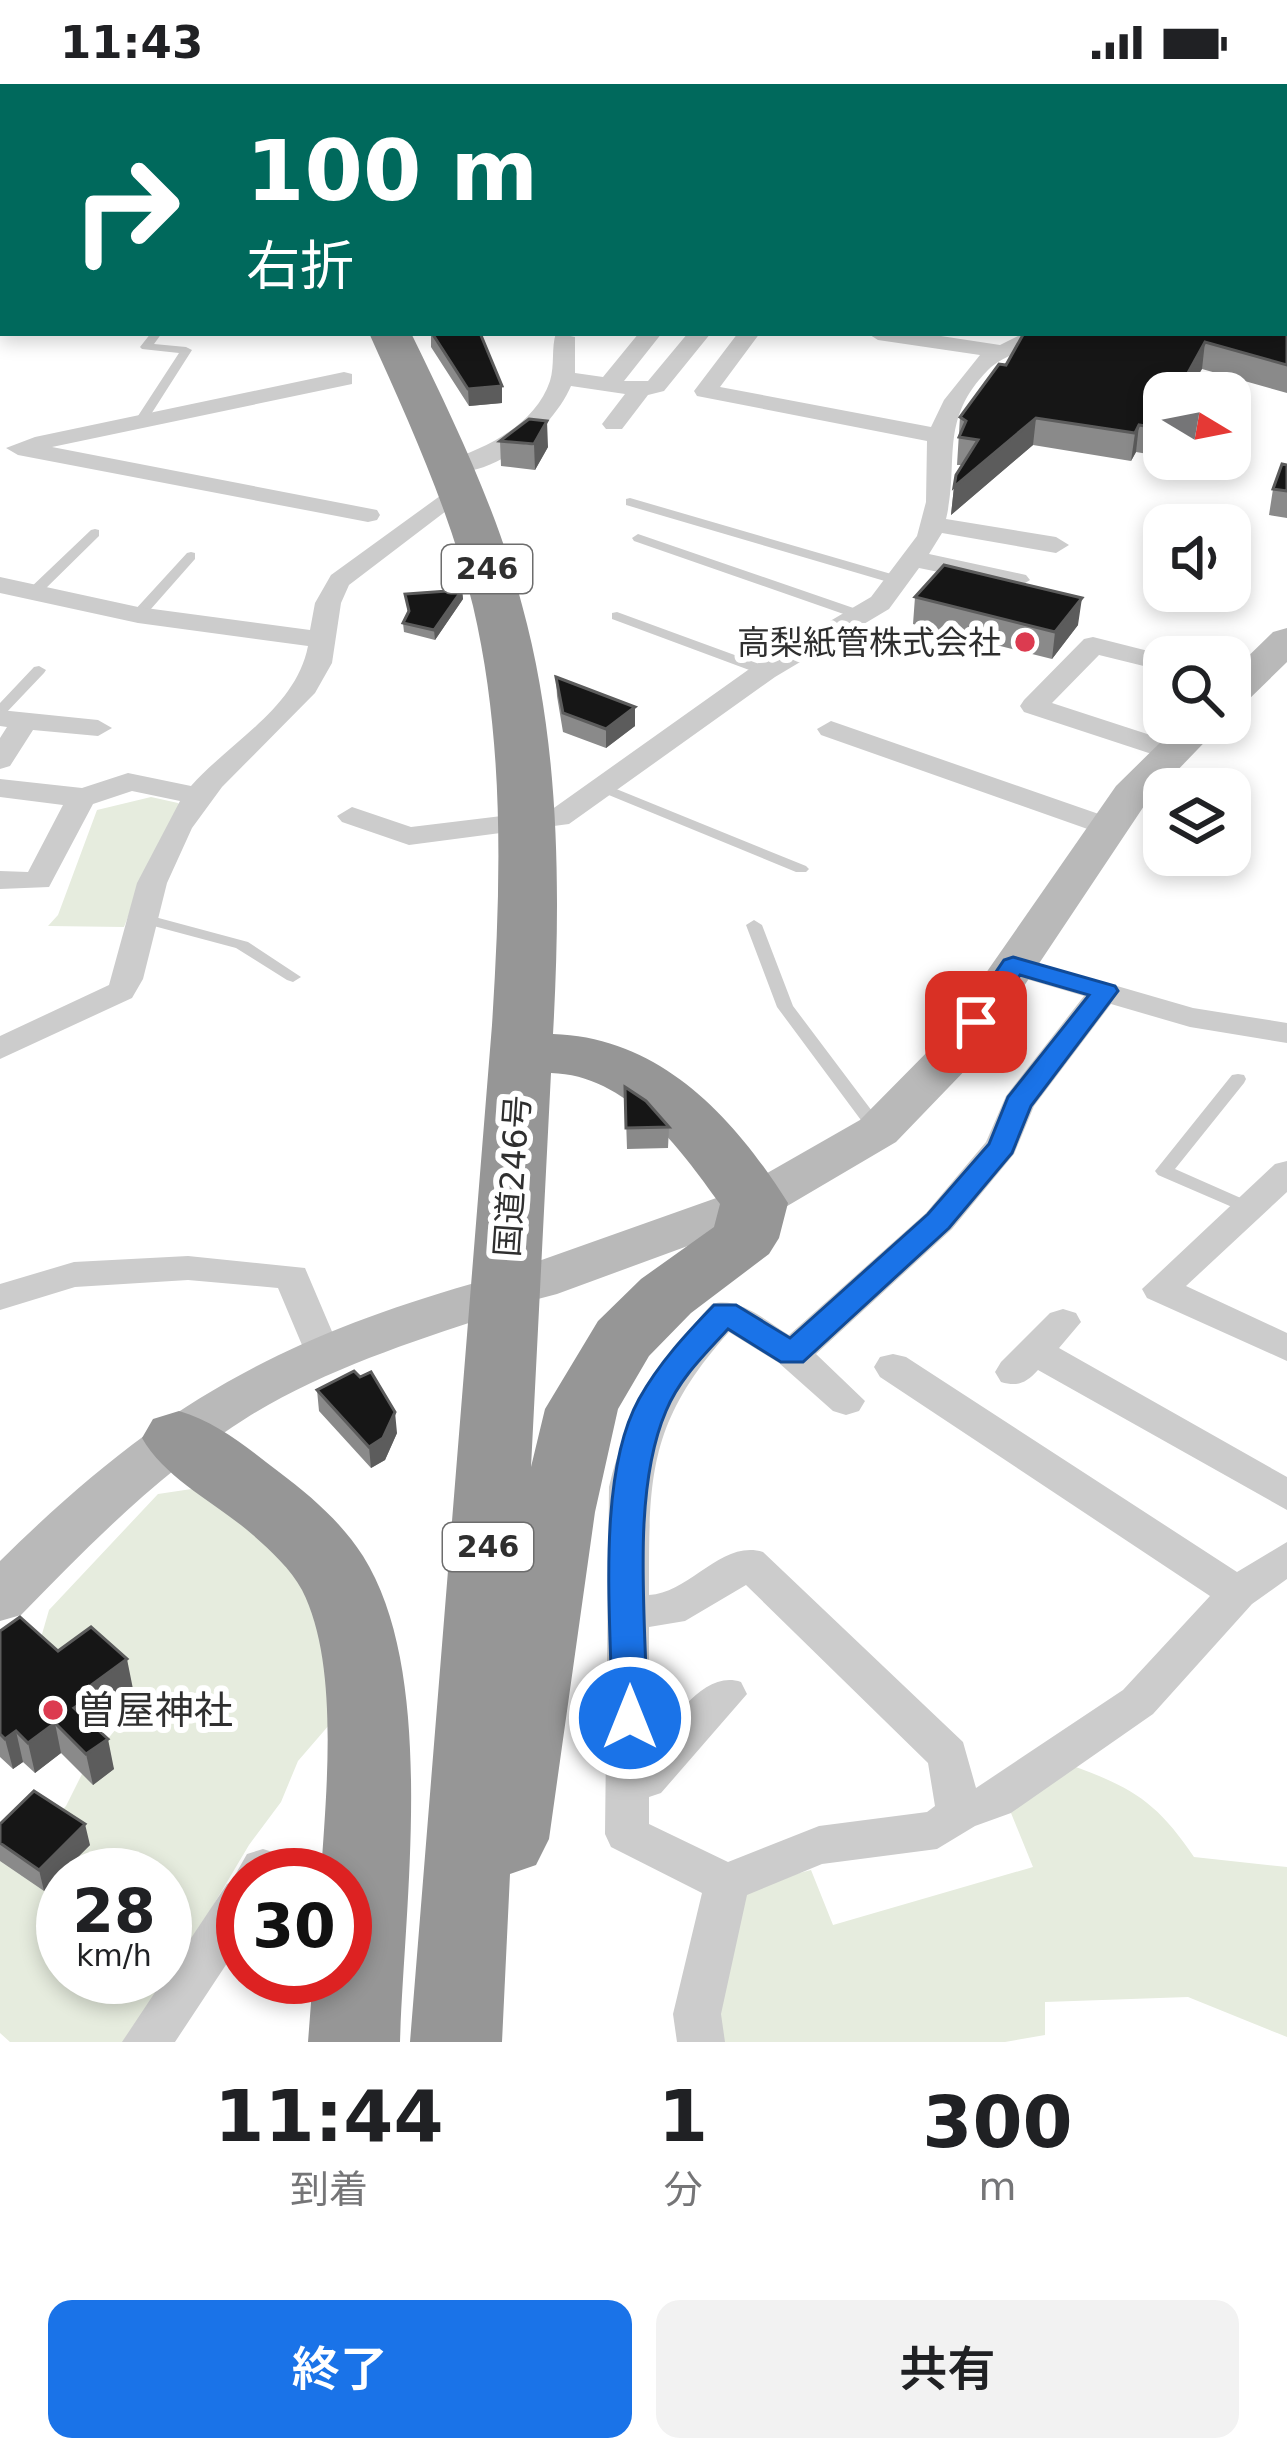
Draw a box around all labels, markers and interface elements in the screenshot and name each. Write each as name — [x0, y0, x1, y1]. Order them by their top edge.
text: 11:43 — [60, 16, 203, 69]
text: 100 m — [246, 122, 538, 220]
icon: right — [48, 132, 204, 288]
text: 右折 — [246, 235, 354, 298]
north arrow — [1143, 372, 1251, 480]
map controls — [1143, 372, 1251, 876]
button: sound — [1143, 504, 1251, 612]
road number: 246 — [442, 545, 532, 593]
place label: 高梨紙管株式会社 — [737, 623, 1001, 662]
marker: 高梨紙管株式会社 — [1012, 629, 1038, 655]
button: search — [1143, 636, 1251, 744]
button: layers — [1143, 768, 1251, 876]
pin — [925, 971, 1027, 1073]
icon: arrive — [943, 989, 1009, 1055]
street label: 国道246号 — [487, 1094, 538, 1258]
road number: 246 — [443, 1523, 533, 1571]
position arrow — [567, 1655, 693, 1781]
place label: 曽屋神社 — [77, 1688, 233, 1733]
marker: 曽屋神社 — [40, 1697, 66, 1723]
speed limit sign: 30 — [216, 1848, 372, 2004]
text: 28 — [72, 1876, 156, 1946]
text: km/h — [76, 1938, 152, 1973]
text: 11:44 — [214, 2074, 444, 2158]
text: 1 — [658, 2074, 708, 2158]
text: 300 — [922, 2080, 1073, 2164]
text: m — [978, 2164, 1016, 2209]
text: 到着 — [290, 2167, 368, 2212]
text: 分 — [663, 2167, 702, 2212]
button: 終了 — [48, 2300, 632, 2438]
button: 共有 — [656, 2300, 1239, 2438]

